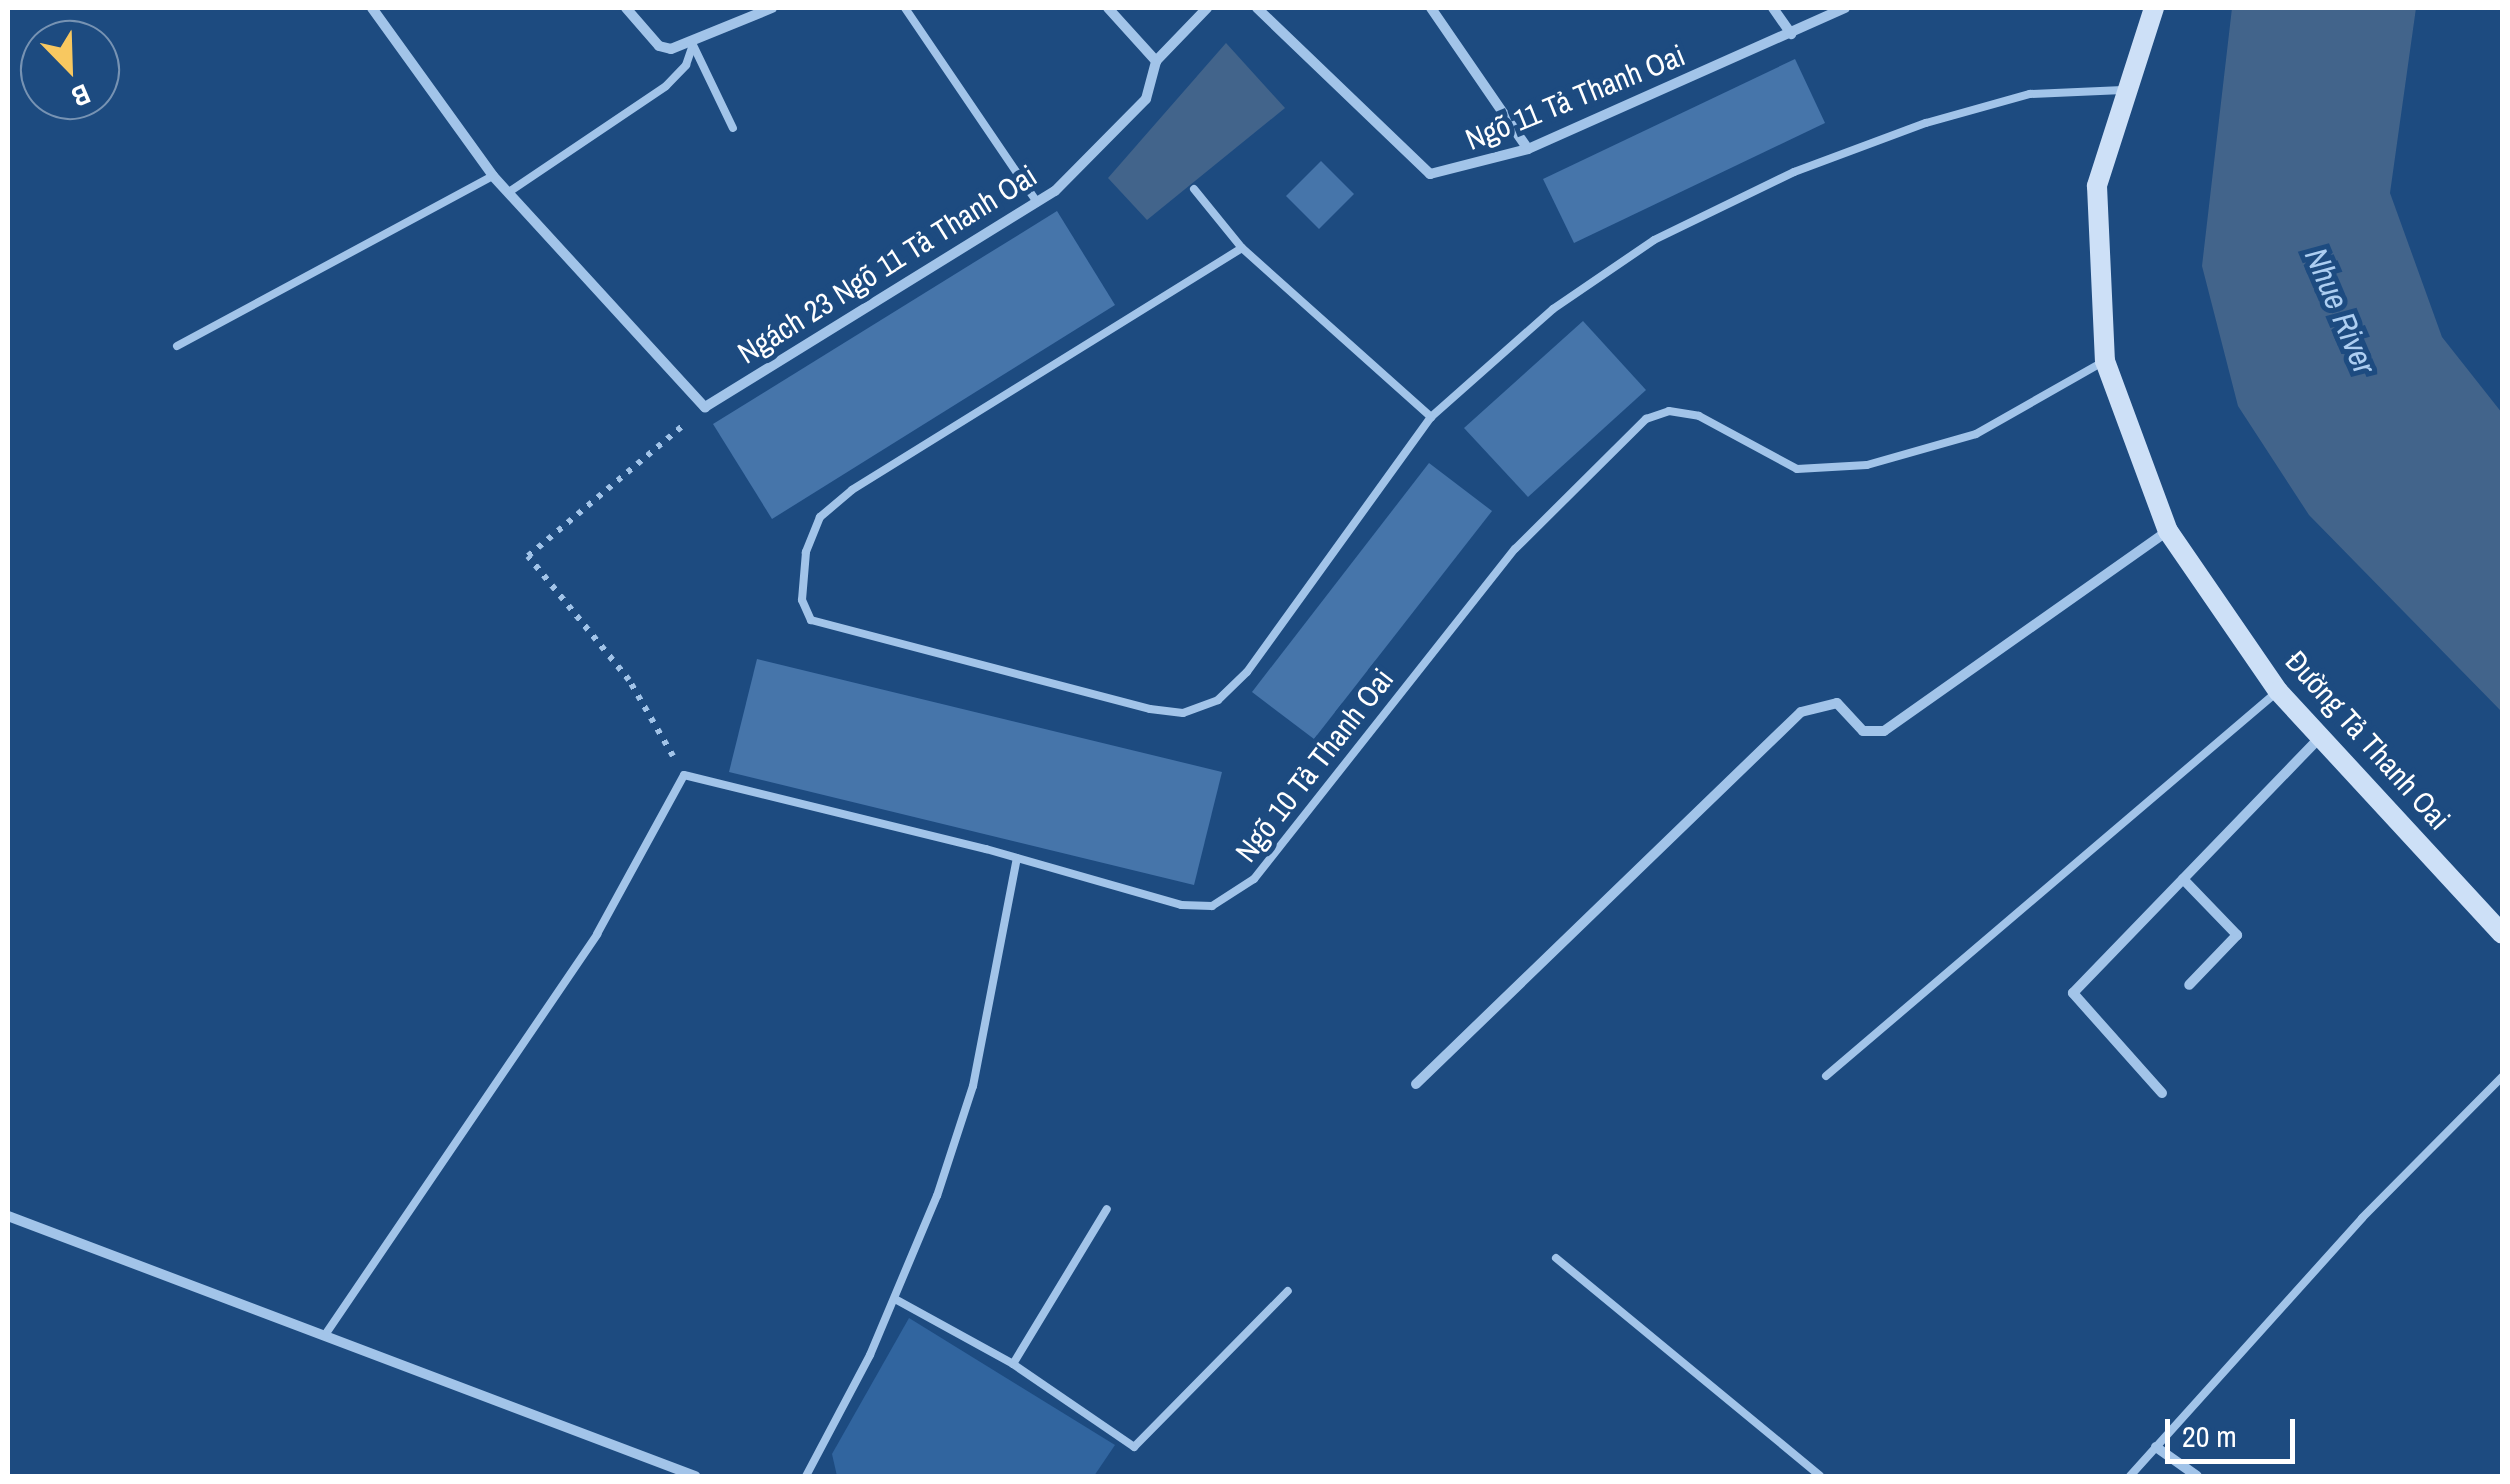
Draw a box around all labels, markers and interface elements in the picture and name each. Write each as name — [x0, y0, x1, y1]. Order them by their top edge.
north arrow — [20, 20, 120, 120]
street label: Ngõ 11 Tả Thanh Oai — [1460, 36, 1690, 158]
text: B — [66, 75, 96, 116]
street label: Ngách 23 Ngõ 11 Tả Thanh Oai — [731, 157, 1043, 371]
water label: Nhue River — [2296, 242, 2384, 380]
street label: Đường Tả Thanh Oai — [2278, 643, 2458, 837]
street label: Ngõ 10 Tả Thanh Oai — [1227, 661, 1401, 869]
scale bar — [2170, 1399, 2300, 1461]
text: 20 m — [2182, 1416, 2237, 1456]

